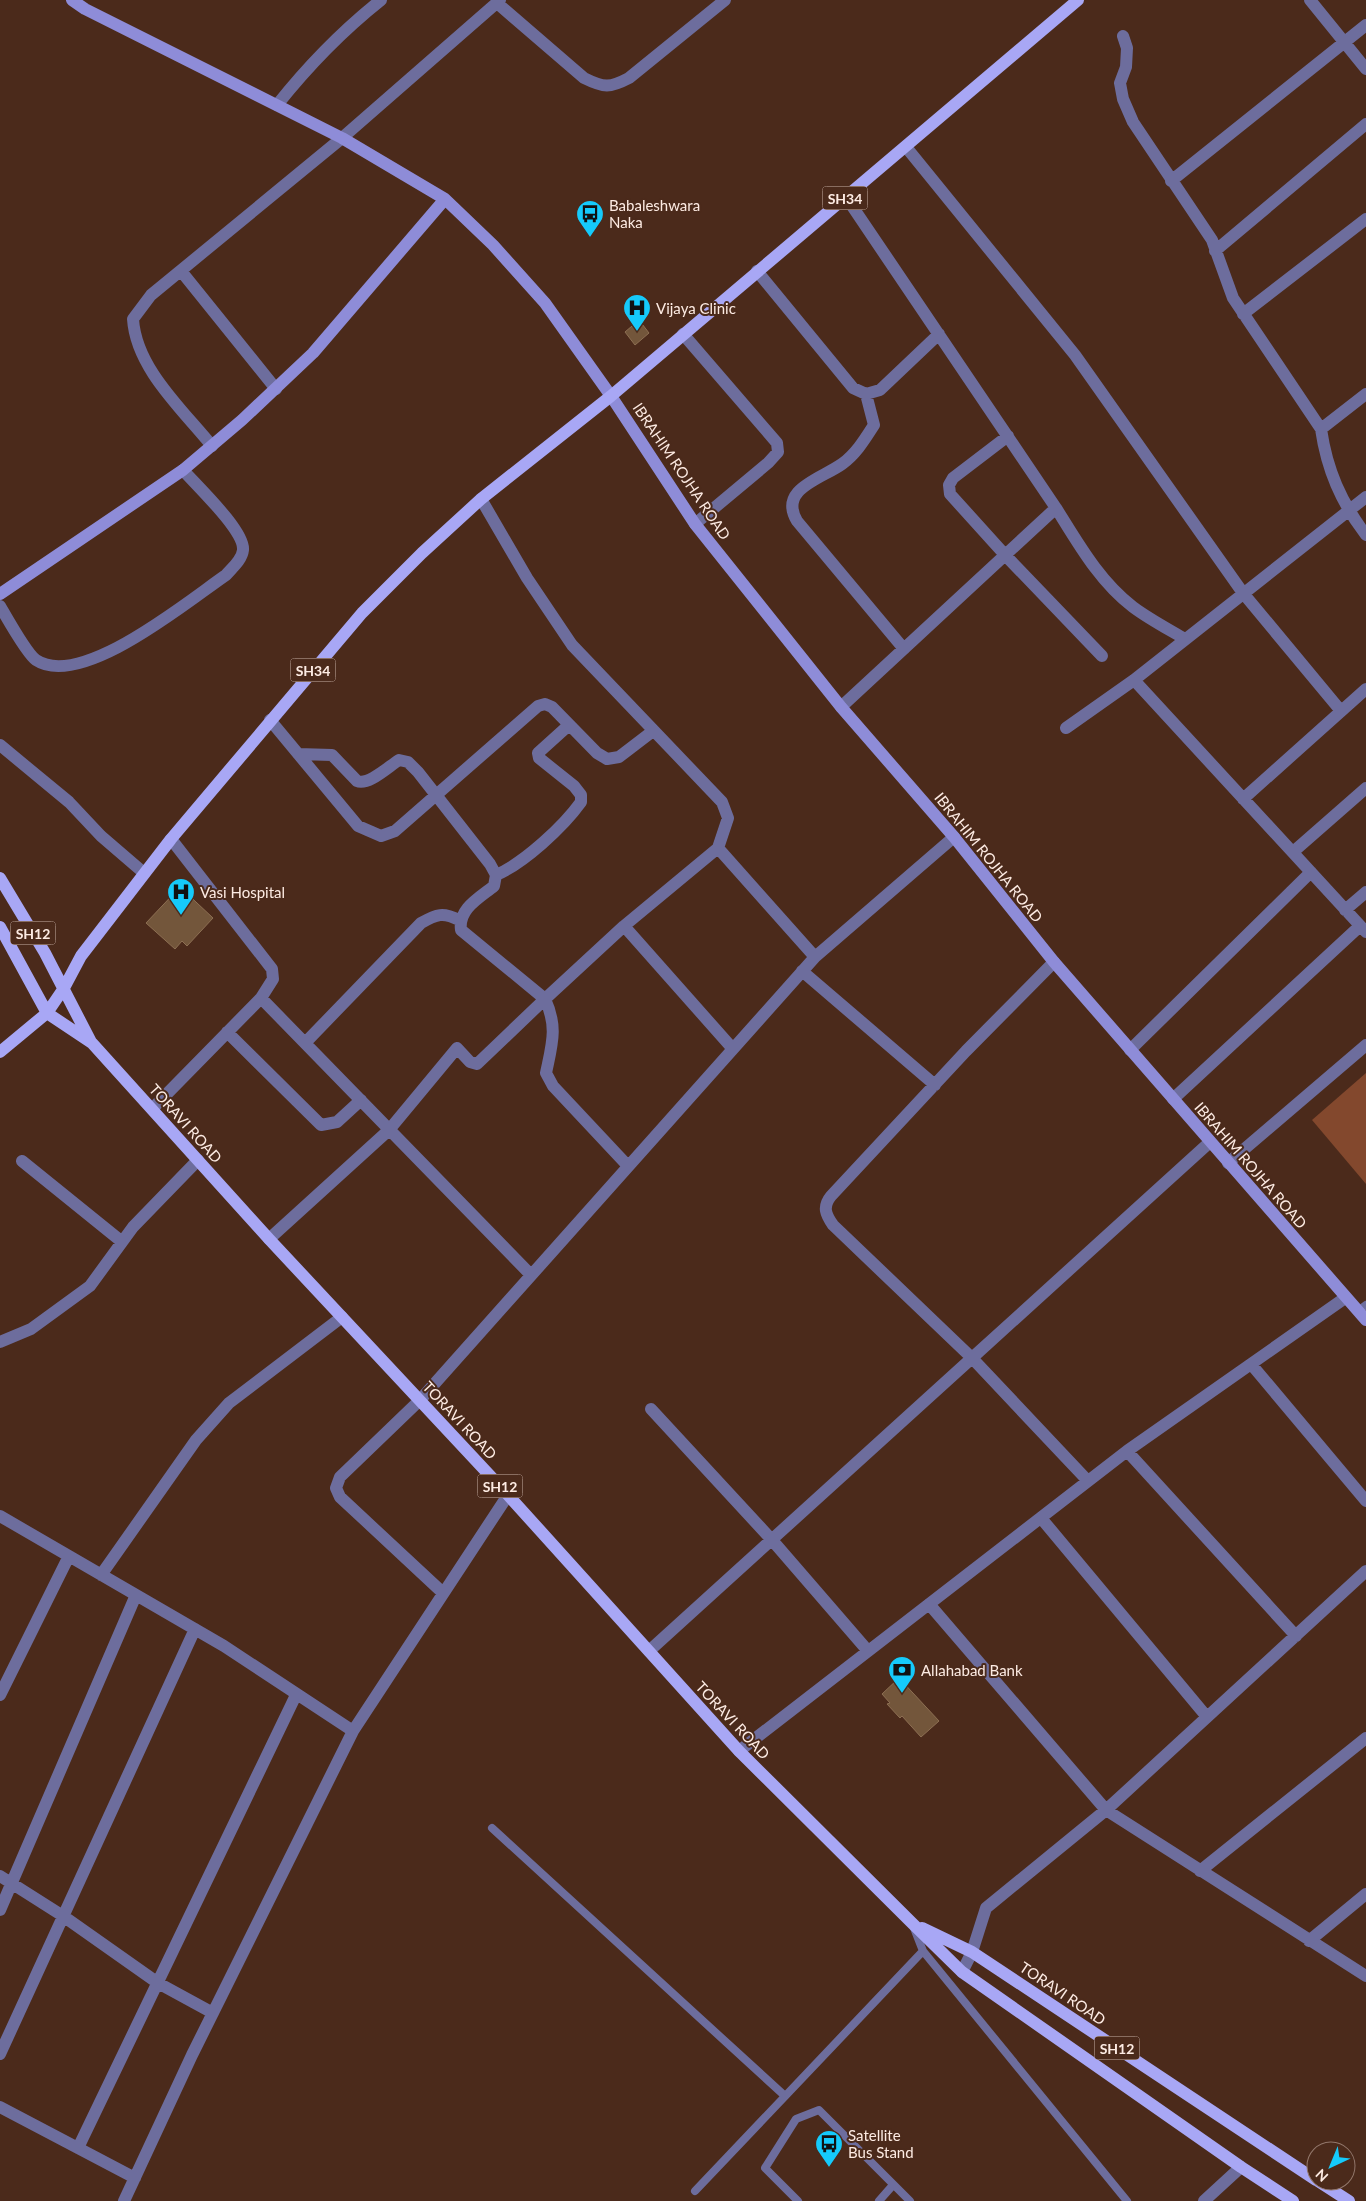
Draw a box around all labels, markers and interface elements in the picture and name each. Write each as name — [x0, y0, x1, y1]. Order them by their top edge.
road number: SH34 — [822, 187, 868, 210]
place label: Babaleshwara Naka — [609, 196, 700, 231]
bus stop icon: Babaleshwara Naka — [575, 199, 605, 238]
hospital icon: Vijaya Clinic — [622, 293, 652, 332]
place label: Vijaya Clinic — [656, 299, 736, 317]
street label: IBRAHIM ROJHA ROAD — [629, 399, 735, 543]
road number: SH34 — [290, 658, 336, 682]
street label: IBRAHIM ROJHA ROAD — [931, 789, 1047, 925]
hospital icon: Vasi Hospital — [166, 877, 196, 916]
place label: Vasi Hospital — [200, 883, 285, 901]
road number: SH12 — [10, 921, 56, 944]
street label: TORAVI ROAD — [146, 1080, 226, 1166]
street label: IBRAHIM ROJHA ROAD — [1191, 1098, 1311, 1232]
street label: TORAVI ROAD — [419, 1377, 501, 1463]
road number: SH12 — [478, 1474, 522, 1498]
bank icon: Allahabad Bank — [887, 1655, 917, 1694]
place label: Allahabad Bank — [921, 1661, 1023, 1679]
street label: TORAVI ROAD — [692, 1677, 774, 1763]
street label: TORAVI ROAD — [1017, 1958, 1109, 2028]
road number: SH12 — [1094, 2036, 1140, 2060]
place label: Satellite Bus Stand — [848, 2126, 914, 2161]
bus stop icon: Satellite Bus Stand — [814, 2129, 844, 2168]
north arrow — [1306, 2141, 1356, 2191]
text: N — [1312, 2166, 1331, 2186]

